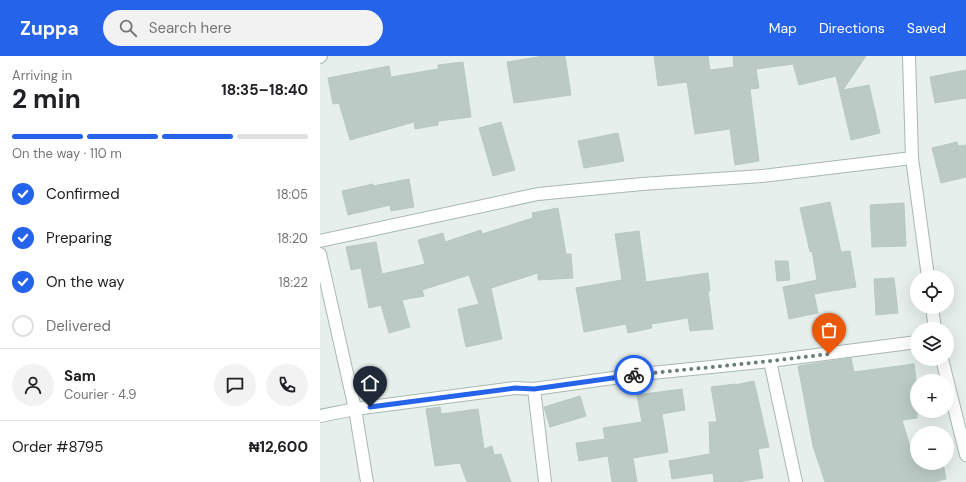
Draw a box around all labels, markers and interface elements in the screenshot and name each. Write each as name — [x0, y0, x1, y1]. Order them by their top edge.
search box — [103, 10, 383, 46]
text: Zuppa — [20, 16, 79, 41]
icon: search — [117, 17, 139, 39]
text: Search here — [149, 18, 231, 38]
text: Map — [769, 19, 797, 37]
text: Directions — [819, 19, 885, 37]
text: Saved — [907, 19, 946, 37]
text: Arriving in — [12, 67, 72, 84]
text: 18:35–18:40 — [221, 80, 308, 100]
text: 2 min — [12, 82, 81, 116]
text: On the way · 110 m — [12, 145, 122, 162]
icon: check — [12, 183, 34, 205]
text: Confirmed — [46, 184, 120, 204]
text: 18:05 — [277, 186, 308, 203]
icon: check — [12, 227, 34, 249]
text: Preparing — [46, 228, 112, 248]
text: 18:20 — [277, 230, 308, 247]
map controls — [910, 270, 954, 470]
button: locate — [910, 270, 954, 314]
icon: check — [12, 271, 34, 293]
text: On the way — [46, 272, 125, 292]
text: 18:22 — [278, 274, 308, 291]
pin — [812, 313, 846, 354]
text: Delivered — [46, 316, 111, 336]
icon: bag — [818, 319, 840, 341]
button: layers — [910, 322, 954, 366]
courier — [614, 355, 654, 395]
button: person — [12, 364, 54, 406]
button: chat — [214, 364, 256, 406]
button: phone — [266, 364, 308, 406]
icon: bike — [623, 364, 645, 386]
text: Sam — [64, 366, 96, 386]
pin — [353, 366, 387, 407]
icon: home — [359, 372, 381, 394]
button: + — [910, 374, 954, 418]
text: Courier · 4.9 — [64, 386, 136, 403]
button: − — [910, 426, 954, 470]
text: Order #8795 — [12, 437, 103, 457]
text: ₦12,600 — [249, 437, 308, 457]

